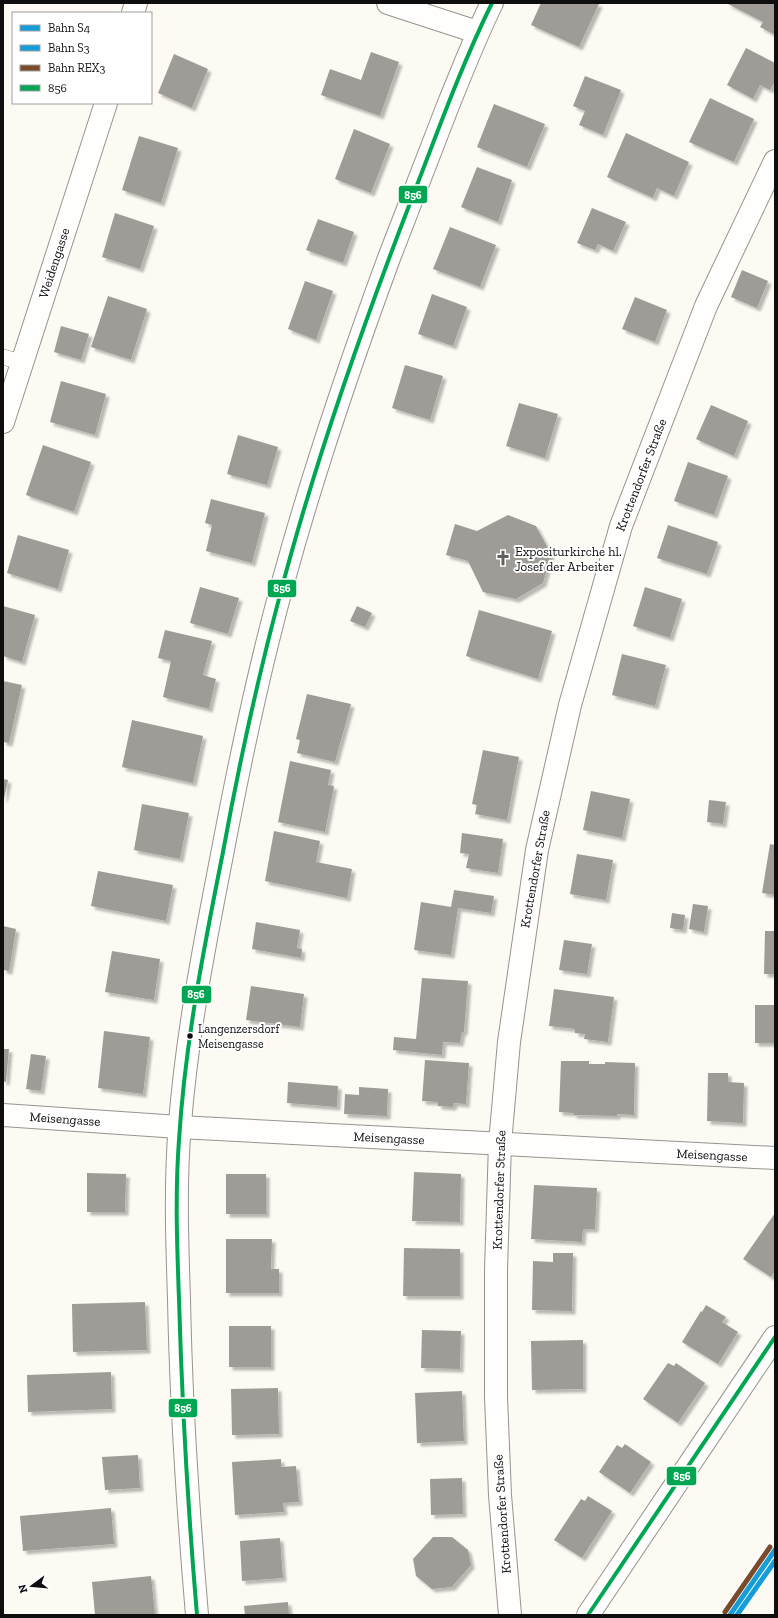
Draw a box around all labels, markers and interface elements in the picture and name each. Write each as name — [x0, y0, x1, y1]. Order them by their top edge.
legend — [12, 12, 152, 104]
text: Bahn S4 — [48, 21, 91, 35]
text: Bahn S3 — [48, 41, 90, 55]
text: Bahn REX3 — [48, 61, 105, 75]
text: 856 — [48, 81, 67, 95]
line badge: 856 — [398, 185, 428, 204]
text: 856 — [404, 189, 422, 202]
street label: Weidengasse — [36, 226, 72, 300]
street label: Krottendorfer Straße — [613, 417, 669, 533]
place label: Expositurkirche hl. Josef der Arbeiter — [515, 544, 622, 574]
church icon: Expositurkirche hl. Josef der Arbeiter — [494, 549, 512, 567]
line badge: 856 — [267, 579, 297, 598]
text: 856 — [273, 582, 291, 595]
street label: Krottendorfer Straße — [517, 809, 553, 929]
line badge: 856 — [181, 985, 212, 1004]
text: 856 — [187, 988, 205, 1001]
place label: Langenzersdorf Meisengasse — [198, 1022, 281, 1051]
marker: Langenzersdorf Meisengasse — [185, 1031, 195, 1041]
street label: Meisengasse — [29, 1109, 101, 1129]
street label: Meisengasse — [353, 1129, 425, 1147]
street label: Krottendorfer Straße — [489, 1130, 509, 1250]
street label: Meisengasse — [676, 1146, 748, 1164]
line badge: 856 — [168, 1398, 198, 1418]
text: 856 — [174, 1402, 192, 1415]
street label: Krottendorfer Straße — [490, 1454, 514, 1574]
line badge: 856 — [666, 1466, 697, 1486]
text: 856 — [673, 1470, 691, 1483]
north arrow — [12, 1566, 52, 1606]
text: N — [15, 1582, 30, 1594]

